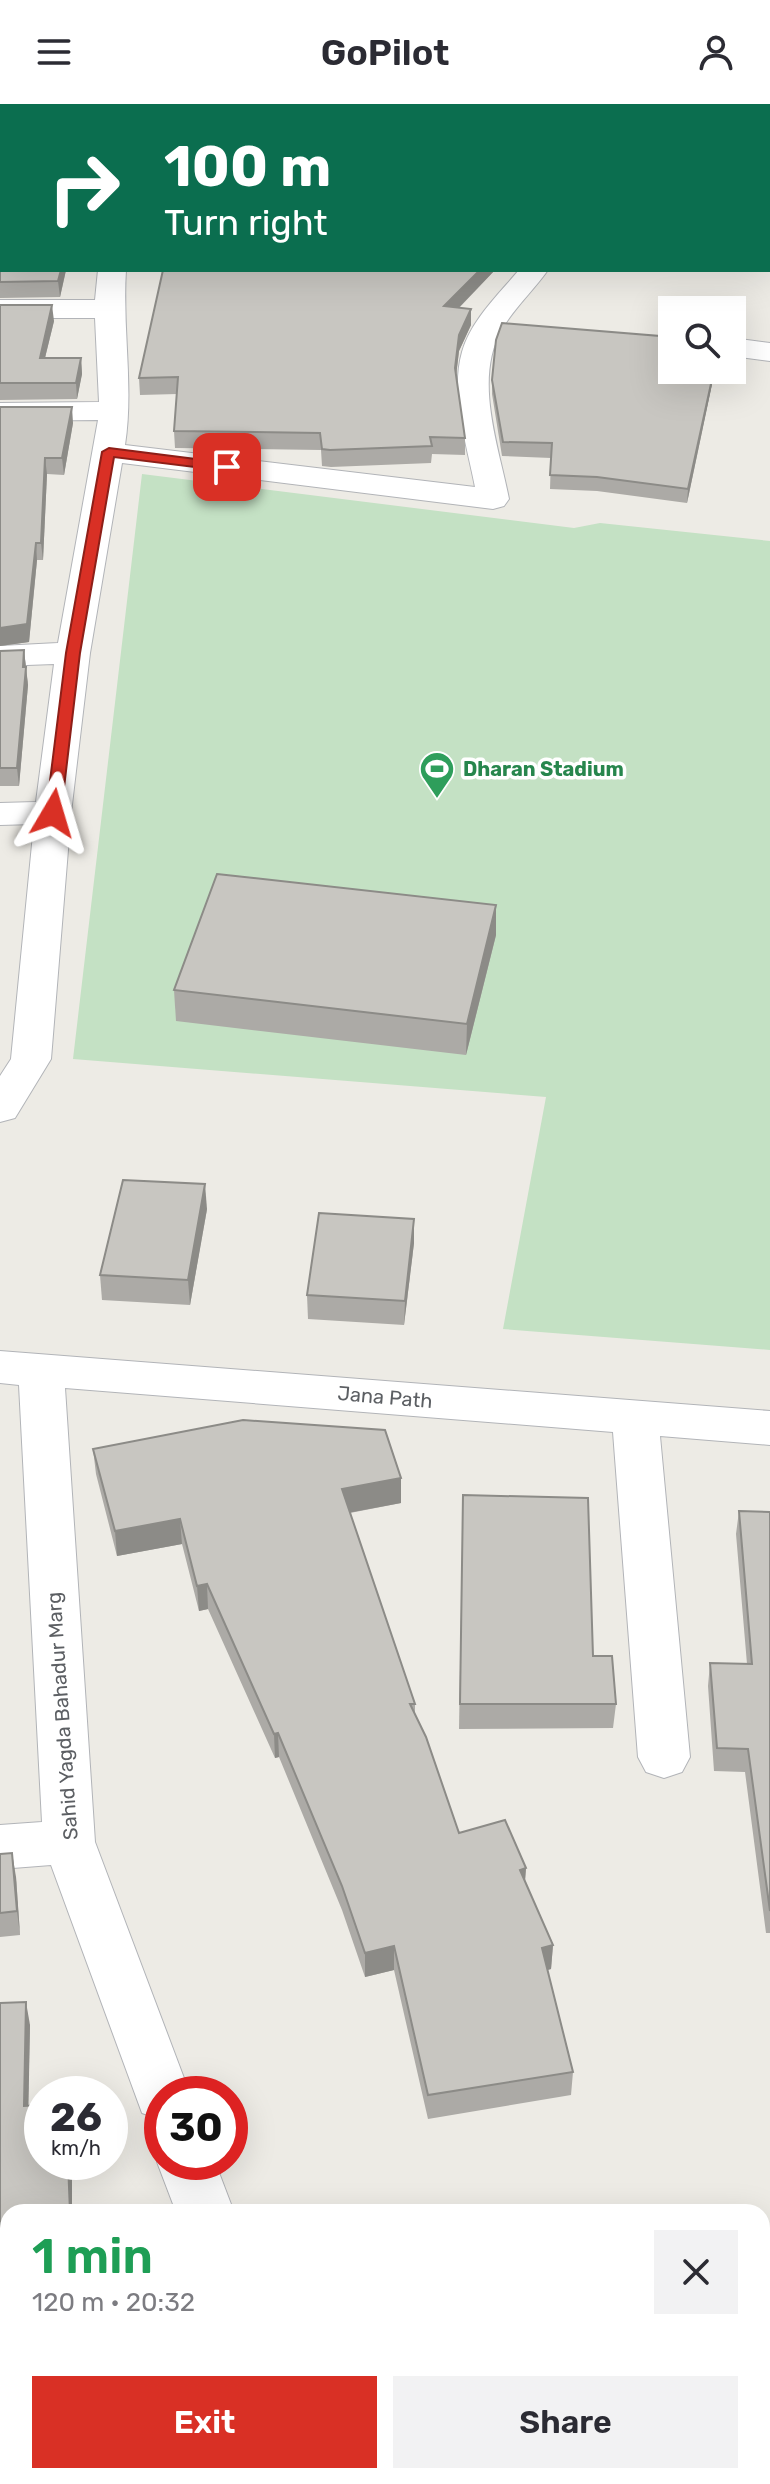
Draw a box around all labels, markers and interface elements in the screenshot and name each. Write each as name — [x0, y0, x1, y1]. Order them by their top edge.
icon: menu — [32, 30, 76, 74]
icon: person — [694, 30, 738, 74]
text: GoPilot — [321, 31, 449, 74]
text: 100 m — [164, 134, 331, 200]
icon: right — [32, 136, 136, 240]
text: Turn right — [164, 201, 328, 244]
map controls — [658, 296, 746, 384]
button: search — [658, 296, 746, 384]
pin — [193, 433, 261, 501]
icon: arrive — [205, 445, 249, 489]
sports icon: Dharan Stadium — [418, 750, 456, 800]
place label: Dharan Stadium — [463, 757, 624, 781]
position arrow — [11, 771, 95, 855]
street label: Jana Path — [336, 1381, 434, 1413]
street label: Sahid Yagda Bahadur Marg — [41, 1591, 83, 1841]
speed limit sign: 30 — [144, 2076, 248, 2180]
text: 26 — [50, 2094, 102, 2141]
text: km/h — [51, 2136, 101, 2160]
text: 1 min — [32, 2228, 153, 2285]
button: close — [654, 2230, 738, 2314]
text: 120 m · 20:32 — [32, 2287, 195, 2318]
button: Exit — [32, 2376, 377, 2468]
button: Share — [393, 2376, 738, 2468]

